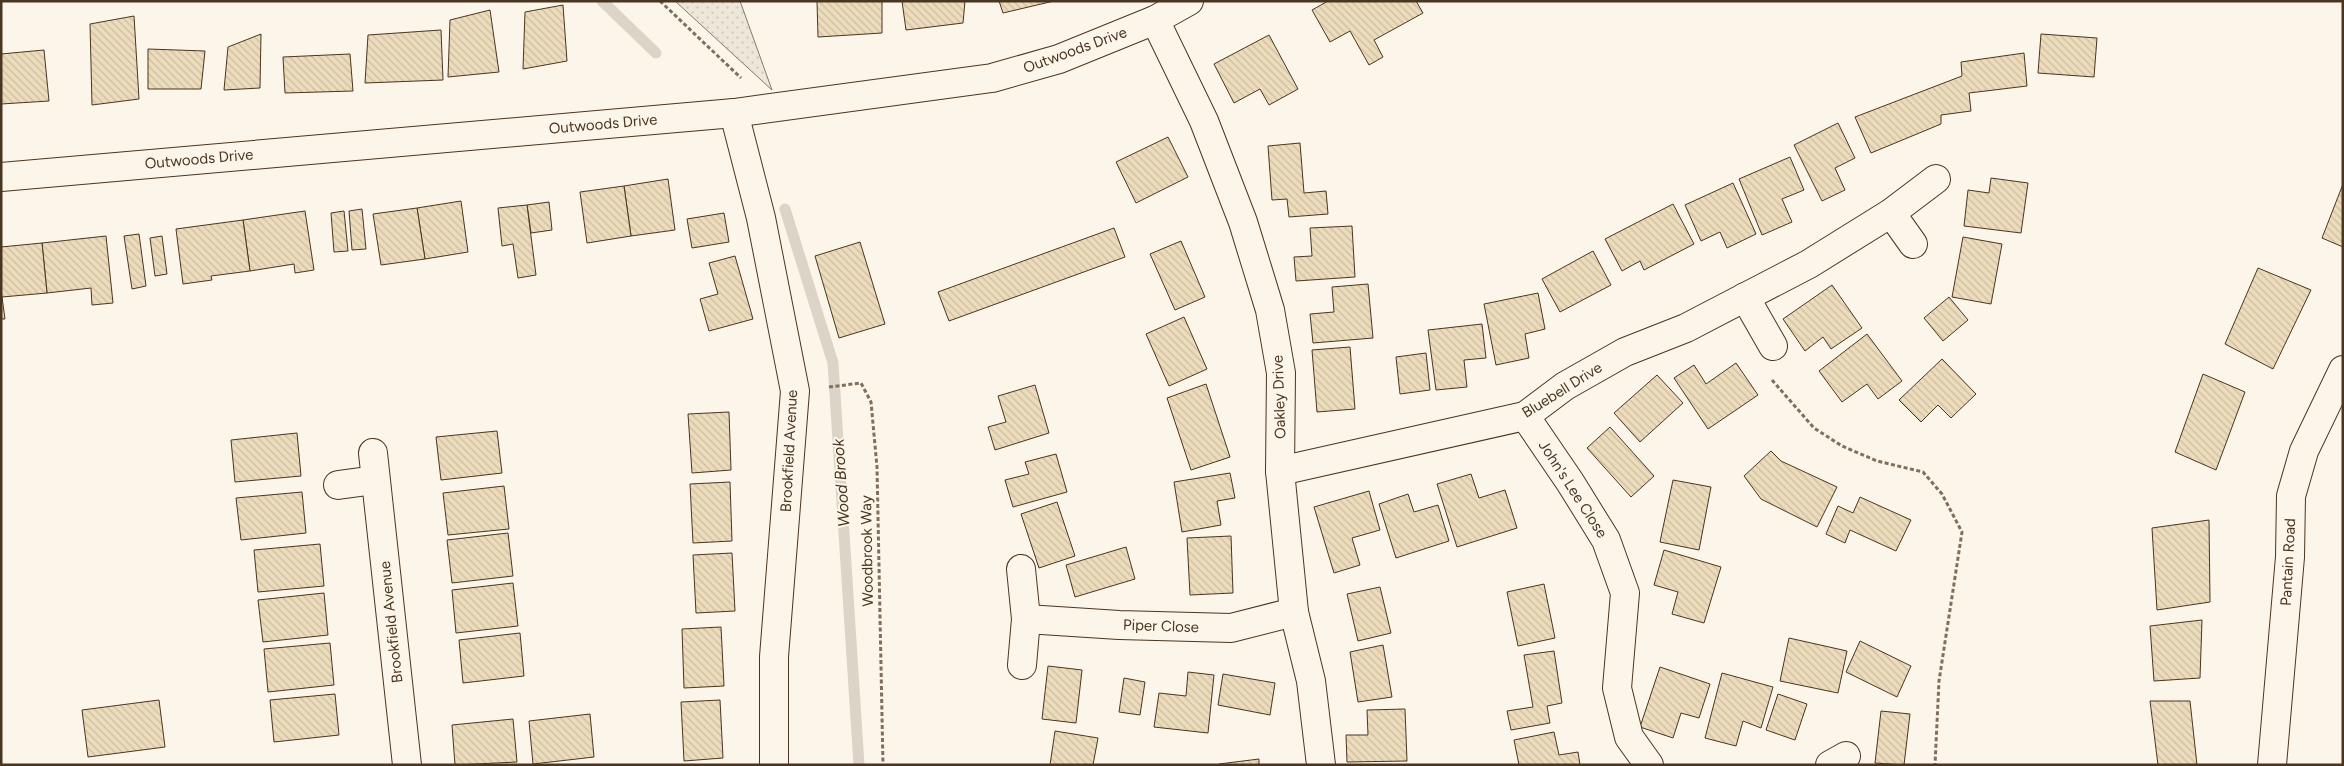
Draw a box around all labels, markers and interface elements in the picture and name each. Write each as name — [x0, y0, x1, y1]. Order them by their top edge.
street label: Outwoods Drive — [1021, 23, 1129, 77]
street label: Outwoods Drive — [548, 110, 658, 138]
street label: Outwoods Drive — [144, 145, 254, 173]
street label: Oakley Drive — [1269, 355, 1289, 439]
street label: Bluebell Drive — [1519, 358, 1605, 422]
street label: Brookfield Avenue — [777, 389, 801, 513]
water label: Wood Brook — [828, 437, 854, 528]
street label: John's Lee Close — [1535, 437, 1611, 541]
street label: Woodbrook Way — [857, 495, 877, 607]
street label: Pantain Road — [2277, 518, 2299, 606]
street label: Brookfield Avenue — [376, 560, 406, 684]
street label: Piper Close — [1123, 616, 1199, 636]

